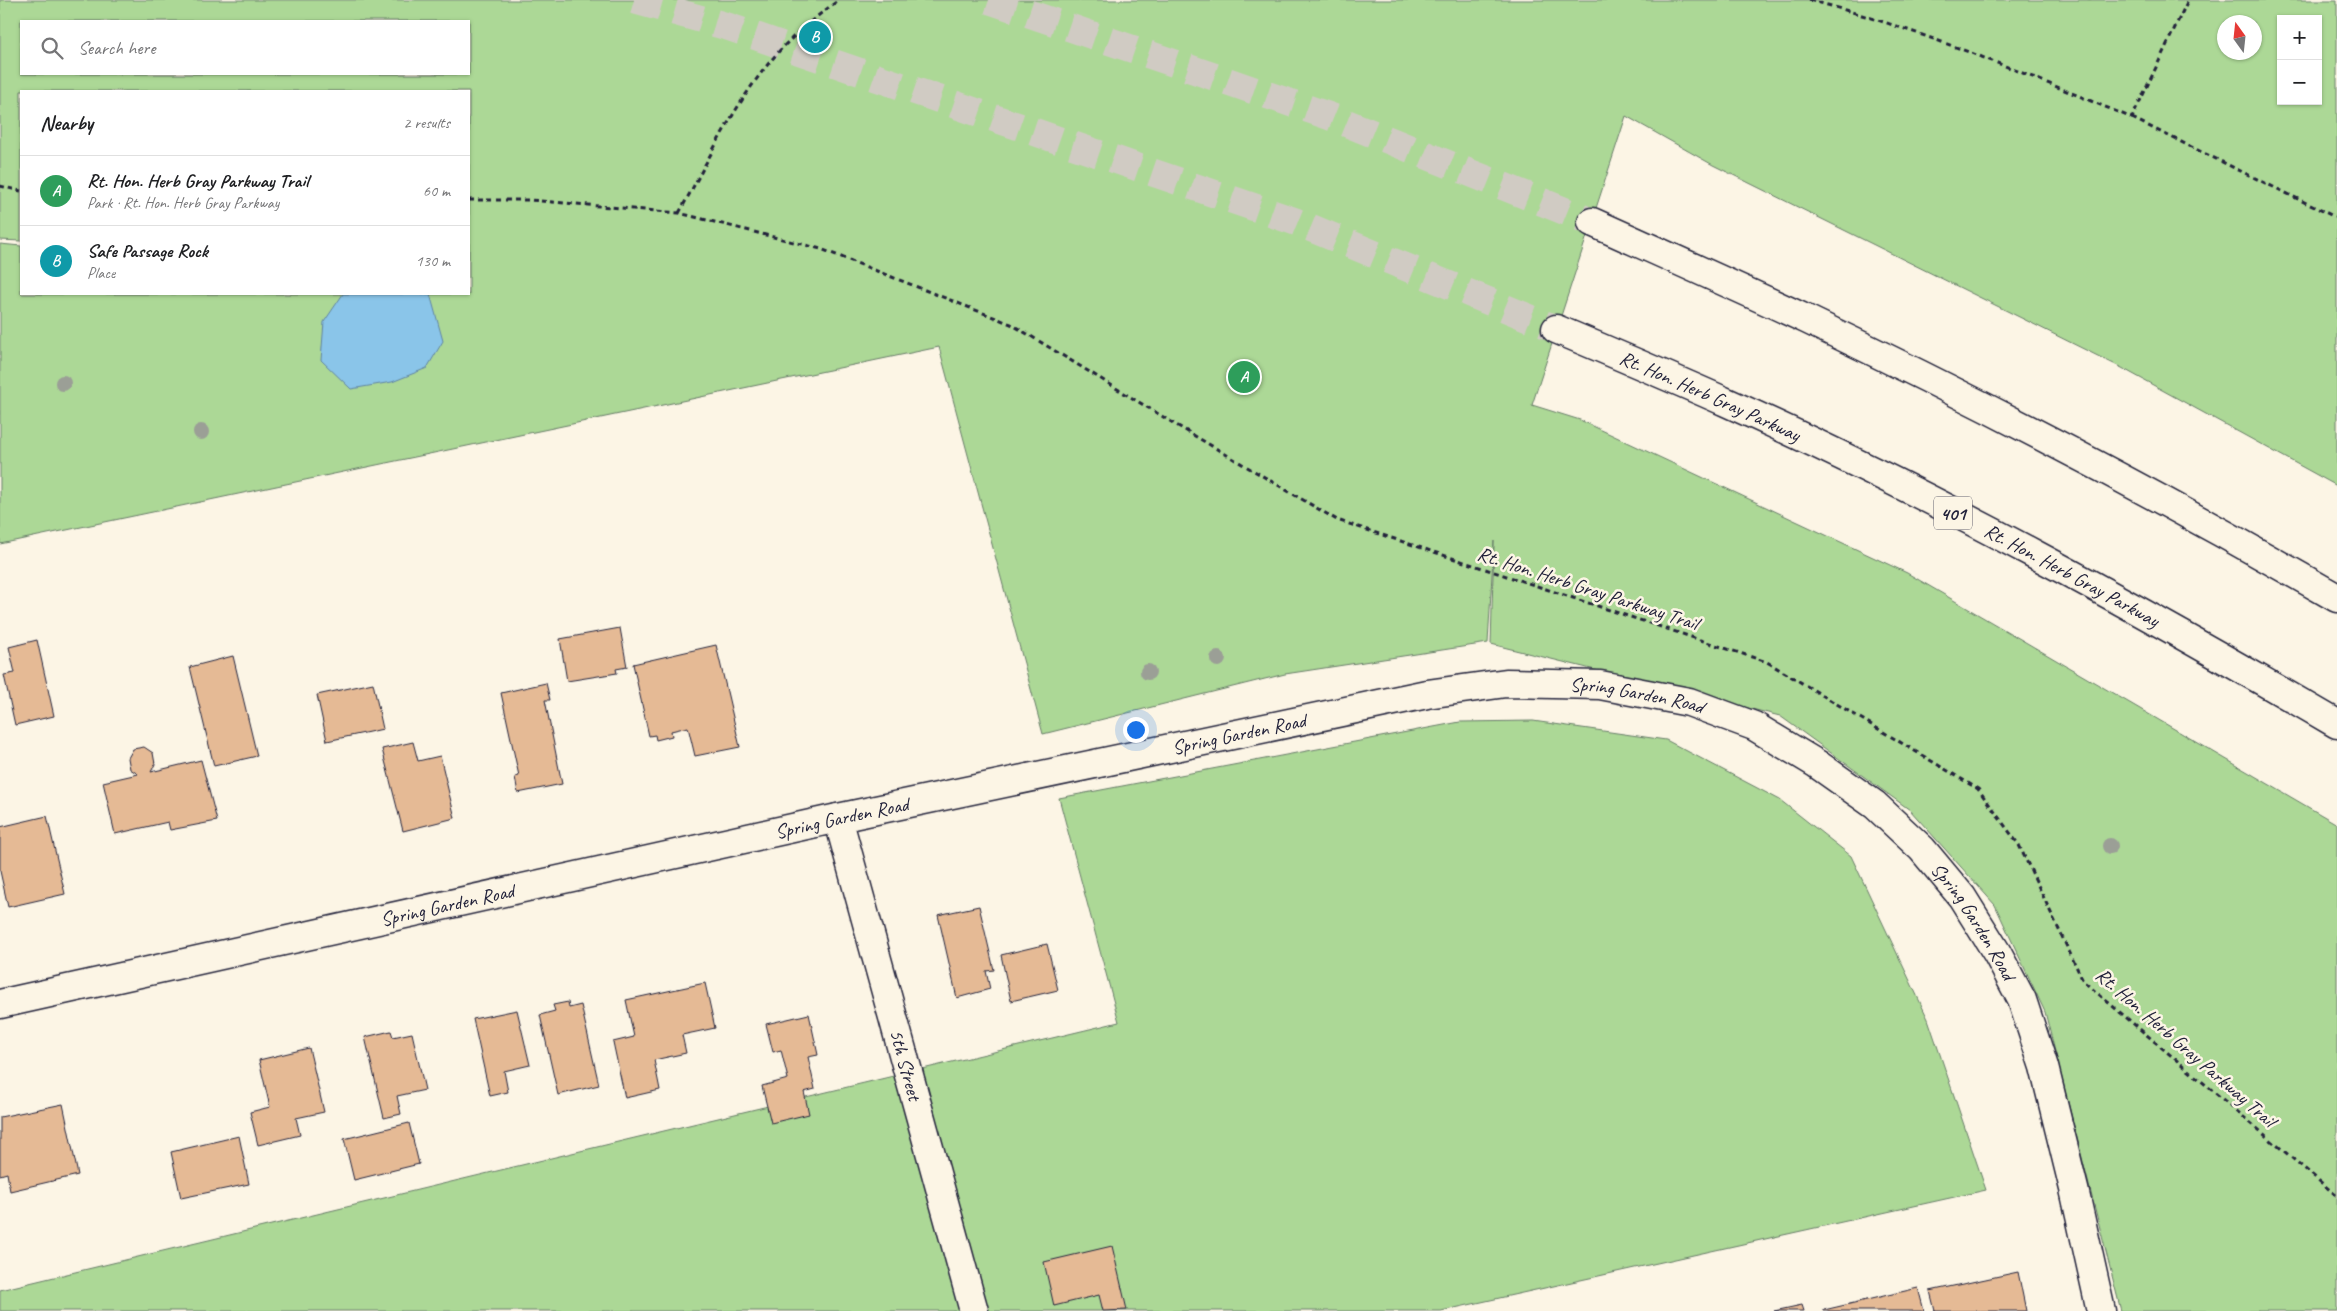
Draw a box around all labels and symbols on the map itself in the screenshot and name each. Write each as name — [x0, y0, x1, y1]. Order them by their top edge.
north arrow — [2217, 15, 2262, 60]
pin: B — [799, 18, 831, 56]
street label: Rt. Hon. Herb Gray Parkway — [1616, 345, 1805, 448]
pin: A — [1228, 358, 1260, 396]
road number: 401 — [1934, 496, 1972, 530]
street label: Rt. Hon. Herb Gray Parkway — [1980, 518, 2165, 633]
street label: Rt. Hon. Herb Gray Parkway Trail — [1474, 541, 1705, 637]
street label: Spring Garden Road — [1570, 672, 1710, 721]
street label: Spring Garden Road — [1170, 707, 1311, 760]
your location — [1123, 717, 1149, 743]
street label: Spring Garden Road — [773, 791, 914, 845]
street label: Spring Garden Road — [1926, 858, 2022, 987]
street label: Spring Garden Road — [378, 878, 519, 932]
street label: Rt. Hon. Herb Gray Parkway Trail — [2091, 962, 2284, 1135]
street label: 5th Street — [884, 1027, 928, 1106]

